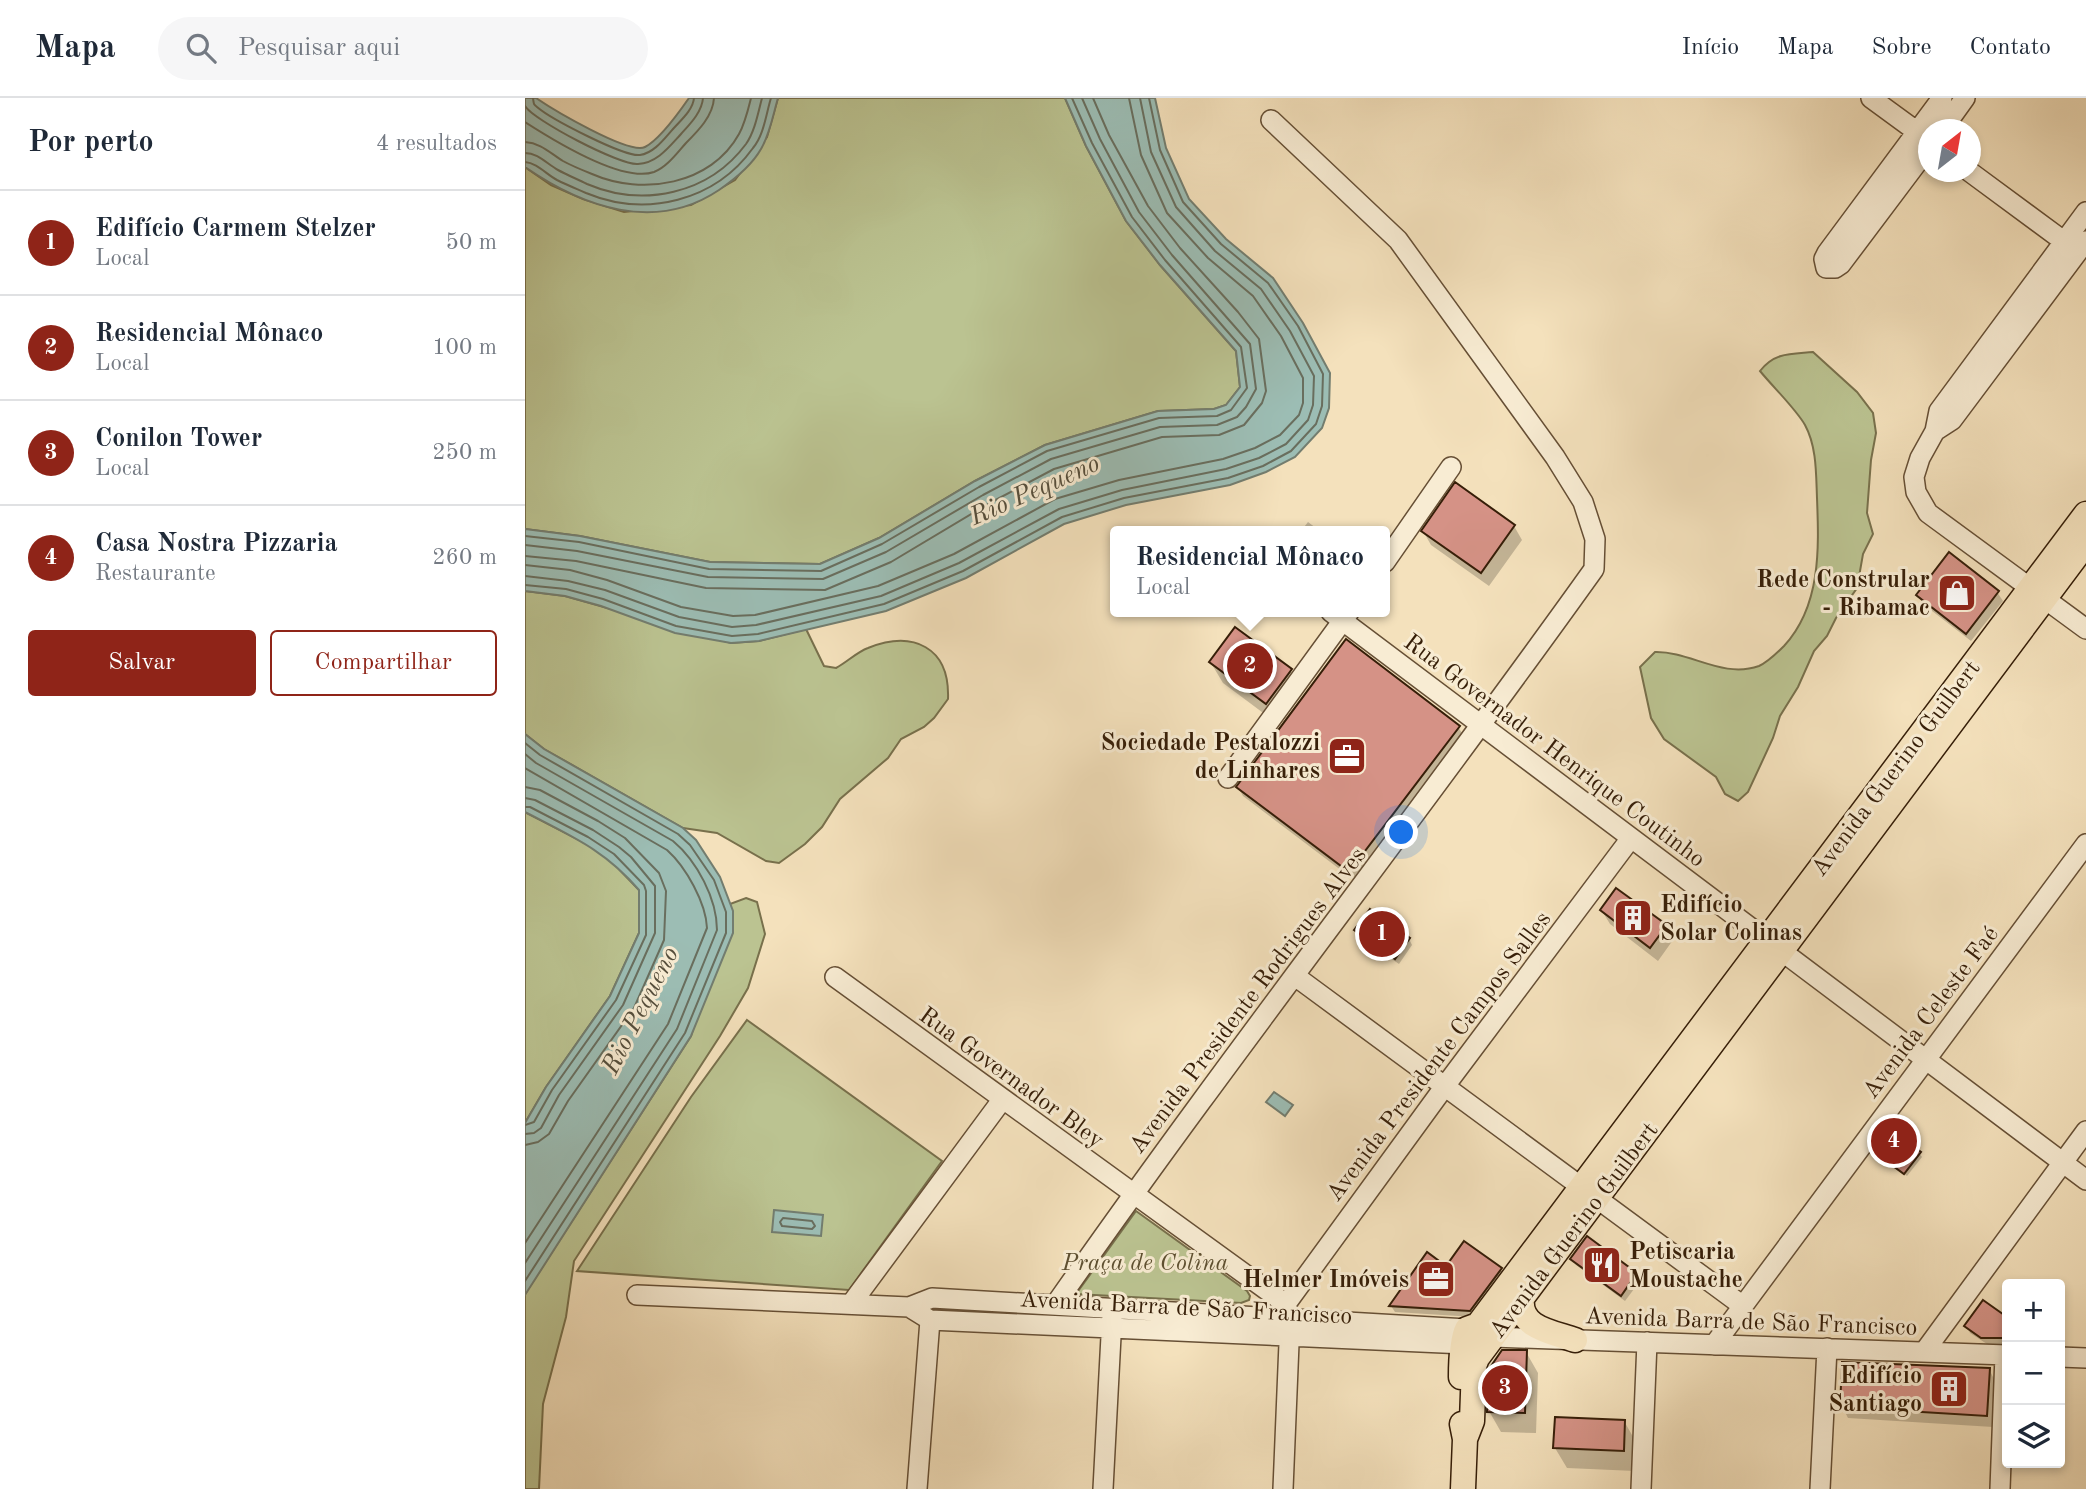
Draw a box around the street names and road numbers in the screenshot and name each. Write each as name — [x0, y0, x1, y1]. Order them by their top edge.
street label: Rua Governador Henrique Coutinho — [1399, 631, 1709, 873]
street label: Avenida Guerino Guilbert — [1808, 657, 1986, 882]
street label: Avenida Presidente Rodrigues Alves — [1126, 844, 1371, 1159]
street label: Avenida Presidente Campos Salles — [1323, 908, 1556, 1207]
street label: Avenida Celeste Faé — [1859, 923, 2004, 1104]
street label: Rua Governador Bley — [914, 1004, 1108, 1154]
street label: Avenida Guerino Guilbert — [1486, 1119, 1664, 1344]
street label: Avenida Barra de São Francisco — [1019, 1288, 1353, 1330]
street label: Avenida Barra de São Francisco — [1584, 1305, 1918, 1341]

